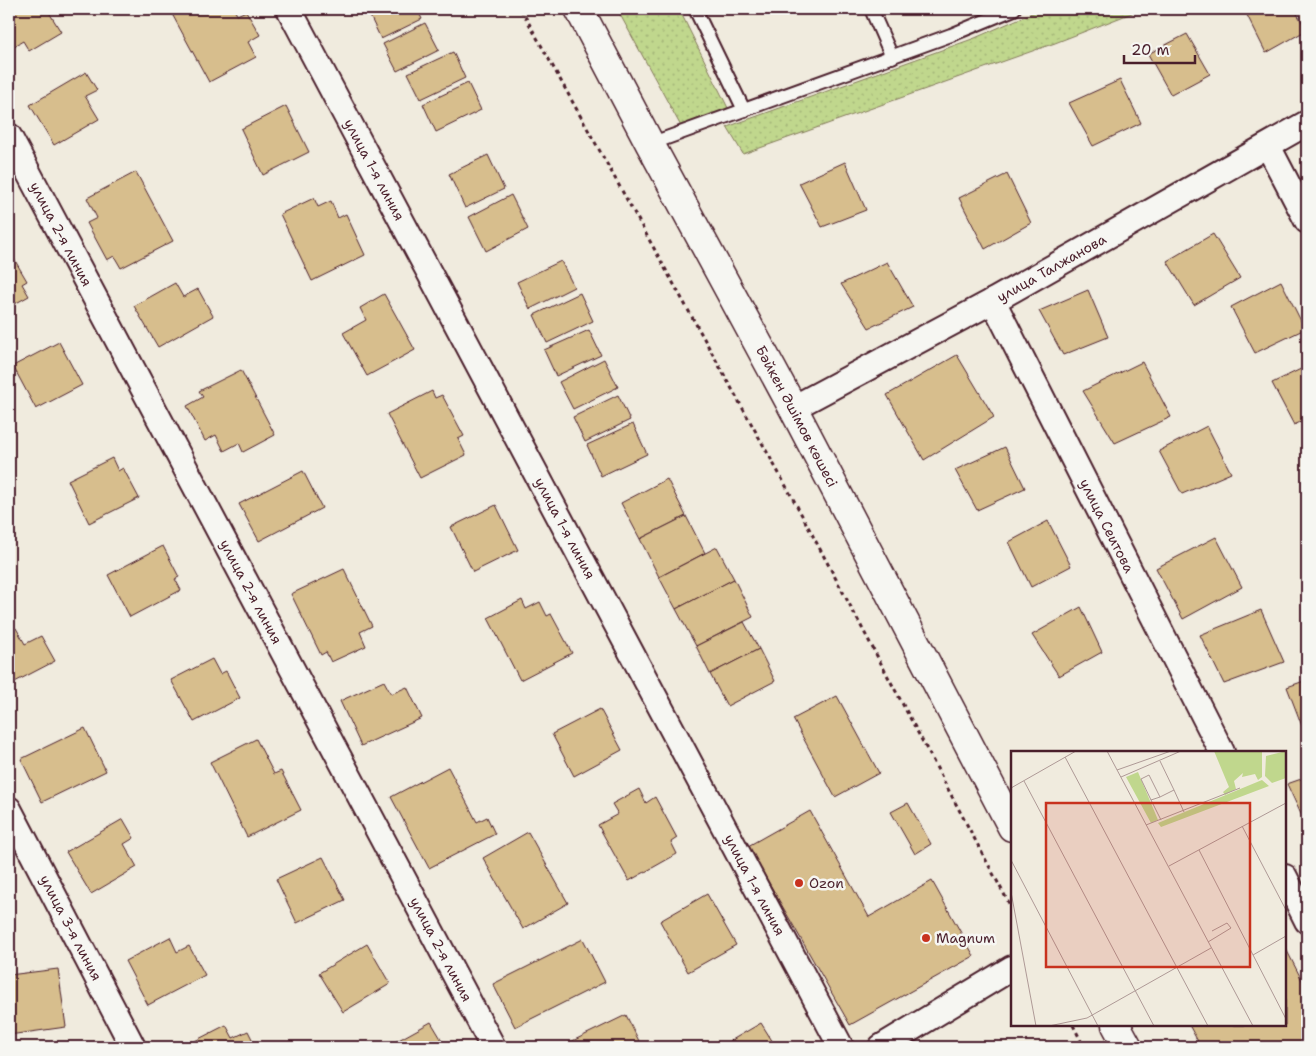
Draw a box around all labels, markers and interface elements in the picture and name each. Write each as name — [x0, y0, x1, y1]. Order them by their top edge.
scale bar — [1124, 32, 1195, 64]
text: 20 m — [1131, 40, 1170, 60]
street label: улица 1-я линия — [340, 116, 409, 224]
street label: улица 2-я линия — [26, 179, 96, 289]
street label: улица Талжанова — [994, 230, 1110, 306]
street label: Бәйкен Әшімов көшесі — [752, 342, 842, 490]
street label: улица 1-я линия — [531, 474, 599, 582]
street label: улица Сеитова — [1076, 476, 1139, 576]
street label: улица 2-я линия — [216, 536, 286, 647]
inset map — [1011, 751, 1286, 1026]
street label: улица 1-я линия — [720, 831, 789, 939]
street label: улица 3-я линия — [36, 872, 106, 984]
place label: Ozon — [809, 874, 844, 892]
marker: Ozon — [793, 877, 805, 889]
street label: улица 2-я линия — [406, 894, 476, 1005]
place label: Magnum — [936, 929, 995, 947]
marker: Magnum — [920, 932, 932, 944]

